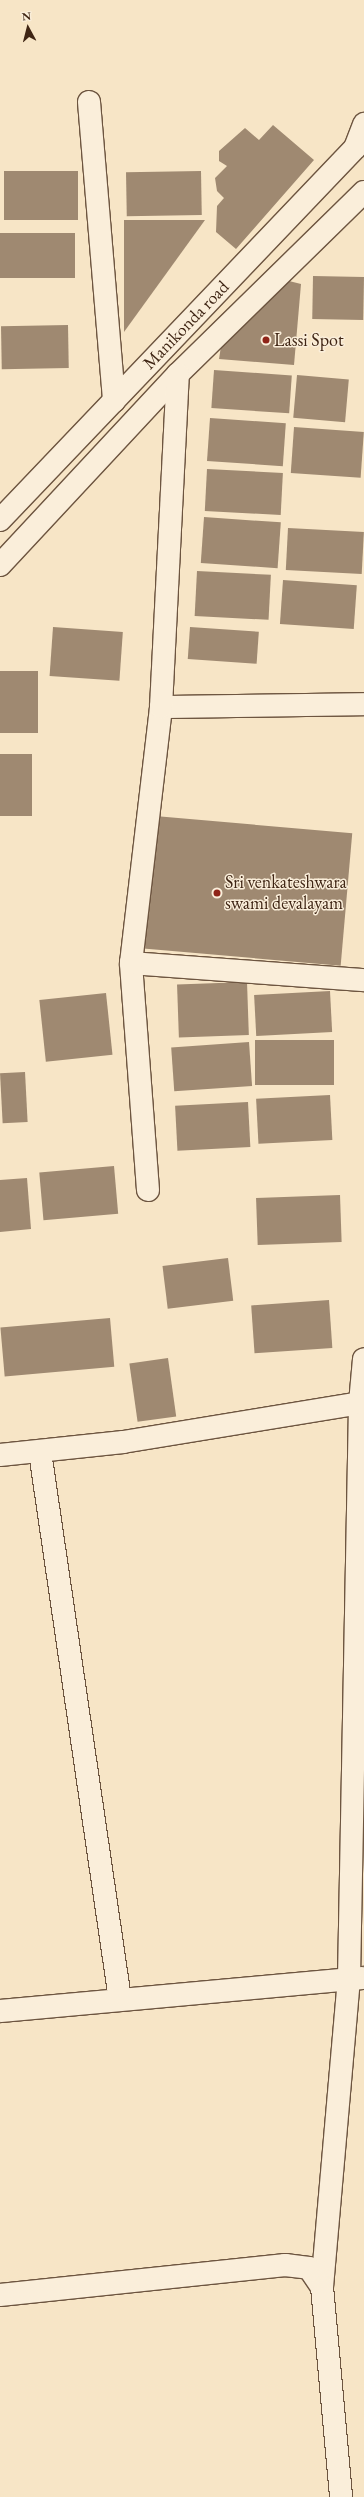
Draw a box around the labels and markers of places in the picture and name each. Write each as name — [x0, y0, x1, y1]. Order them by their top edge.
place label: Lassi Spot — [274, 329, 344, 351]
marker: Lassi Spot — [261, 335, 271, 345]
place label: Sri venkateshwara swami devalayam — [225, 872, 347, 914]
marker: Sri venkateshwara swami devalayam — [212, 888, 222, 898]

